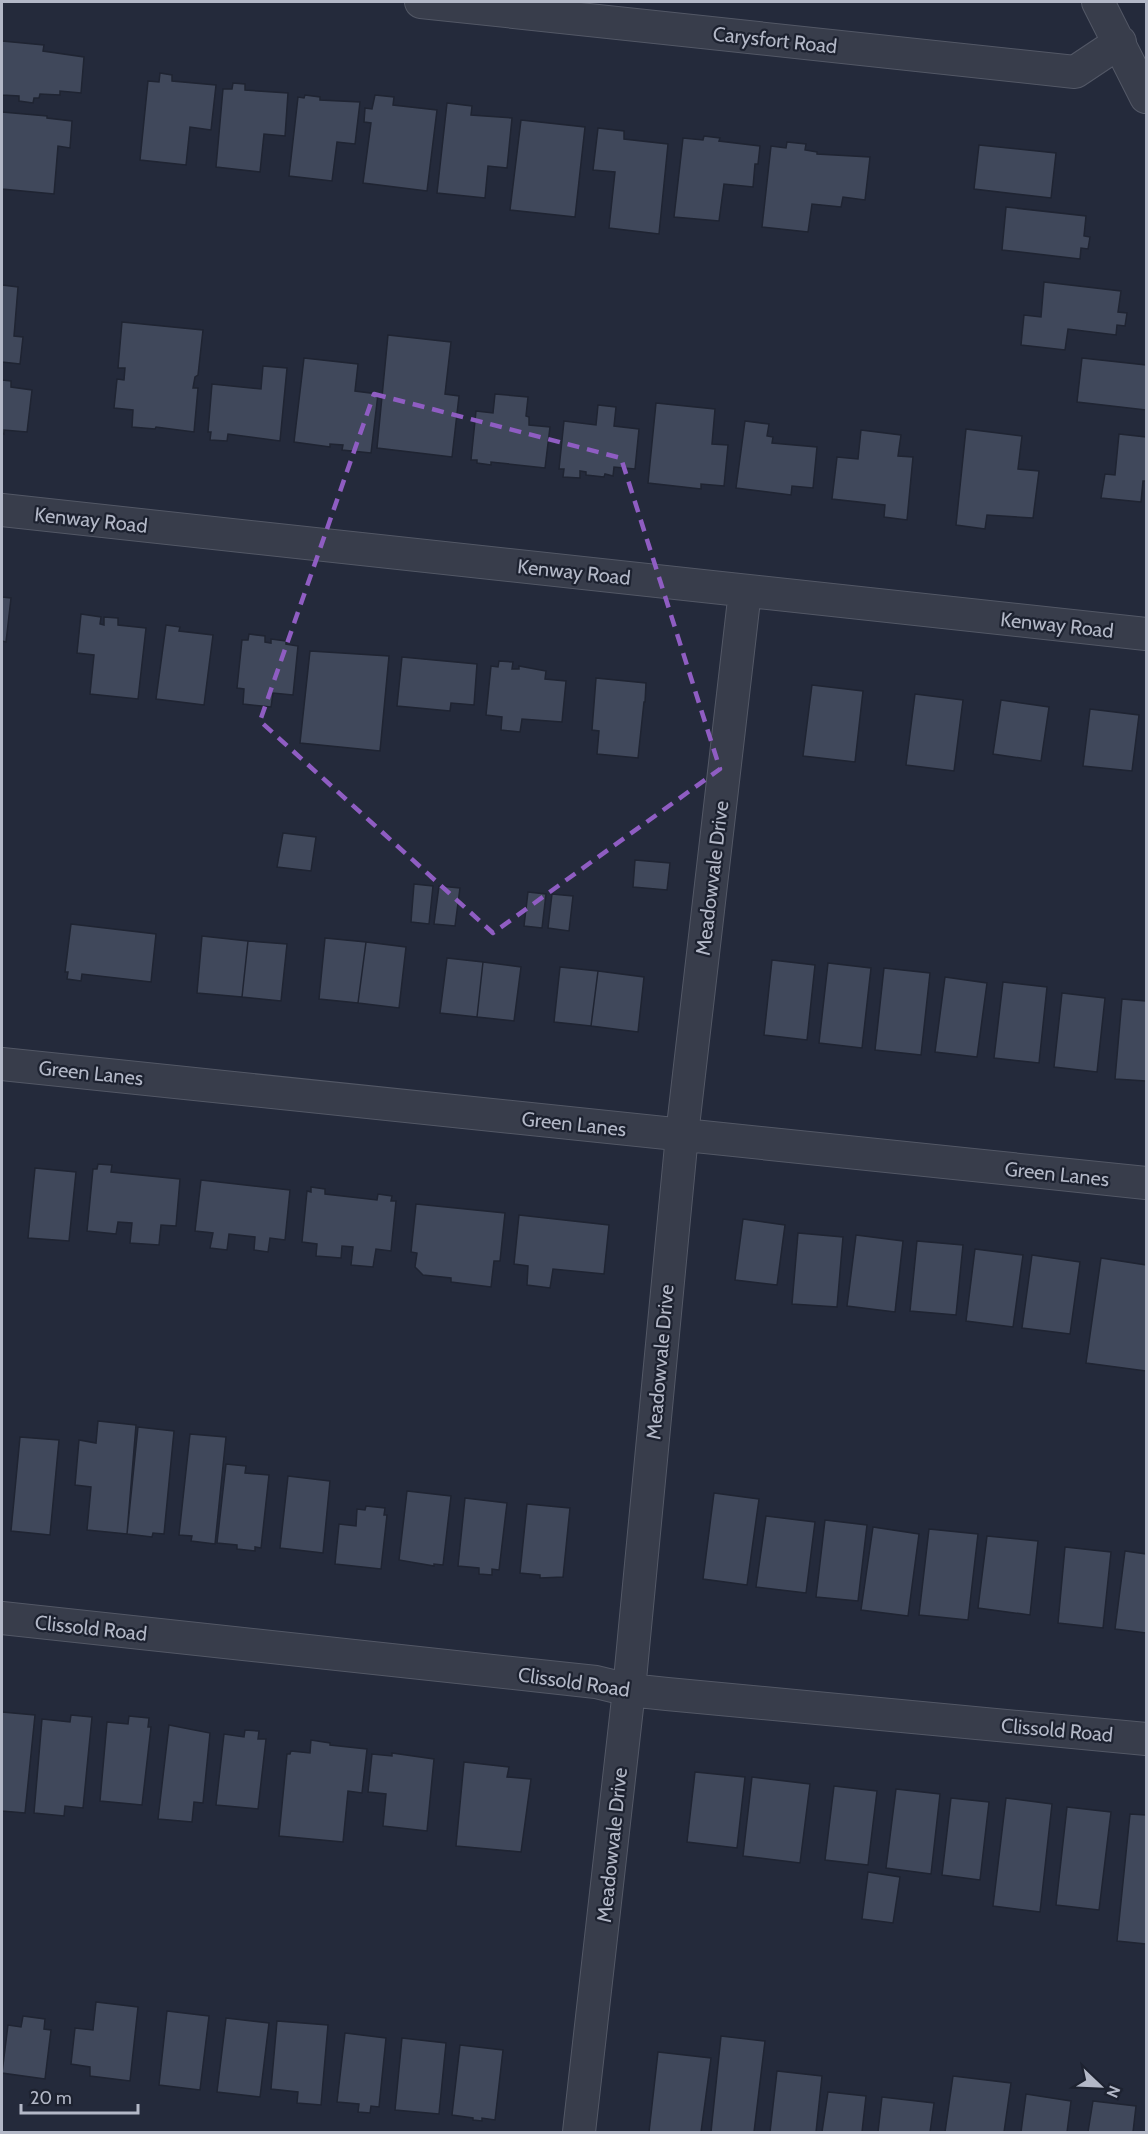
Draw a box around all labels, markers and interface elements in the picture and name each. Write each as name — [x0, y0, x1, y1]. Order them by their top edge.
street label: Carysfort Road — [712, 22, 838, 58]
street label: Kenway Road — [33, 502, 149, 538]
street label: Kenway Road — [516, 554, 632, 590]
street label: Kenway Road — [999, 607, 1115, 643]
street label: Meadowvale Drive — [691, 799, 733, 957]
street label: Green Lanes — [38, 1056, 144, 1090]
street label: Green Lanes — [521, 1107, 627, 1141]
street label: Green Lanes — [1004, 1157, 1110, 1191]
street label: Meadowvale Drive — [641, 1283, 679, 1441]
street label: Clissold Road — [34, 1610, 148, 1646]
street label: Clissold Road — [517, 1662, 631, 1702]
street label: Clissold Road — [1000, 1713, 1114, 1747]
street label: Meadowvale Drive — [592, 1766, 632, 1924]
north arrow — [1070, 2056, 1130, 2116]
scale bar — [21, 2077, 138, 2115]
text: N — [1102, 2083, 1124, 2101]
text: 20 m — [30, 2087, 72, 2109]

